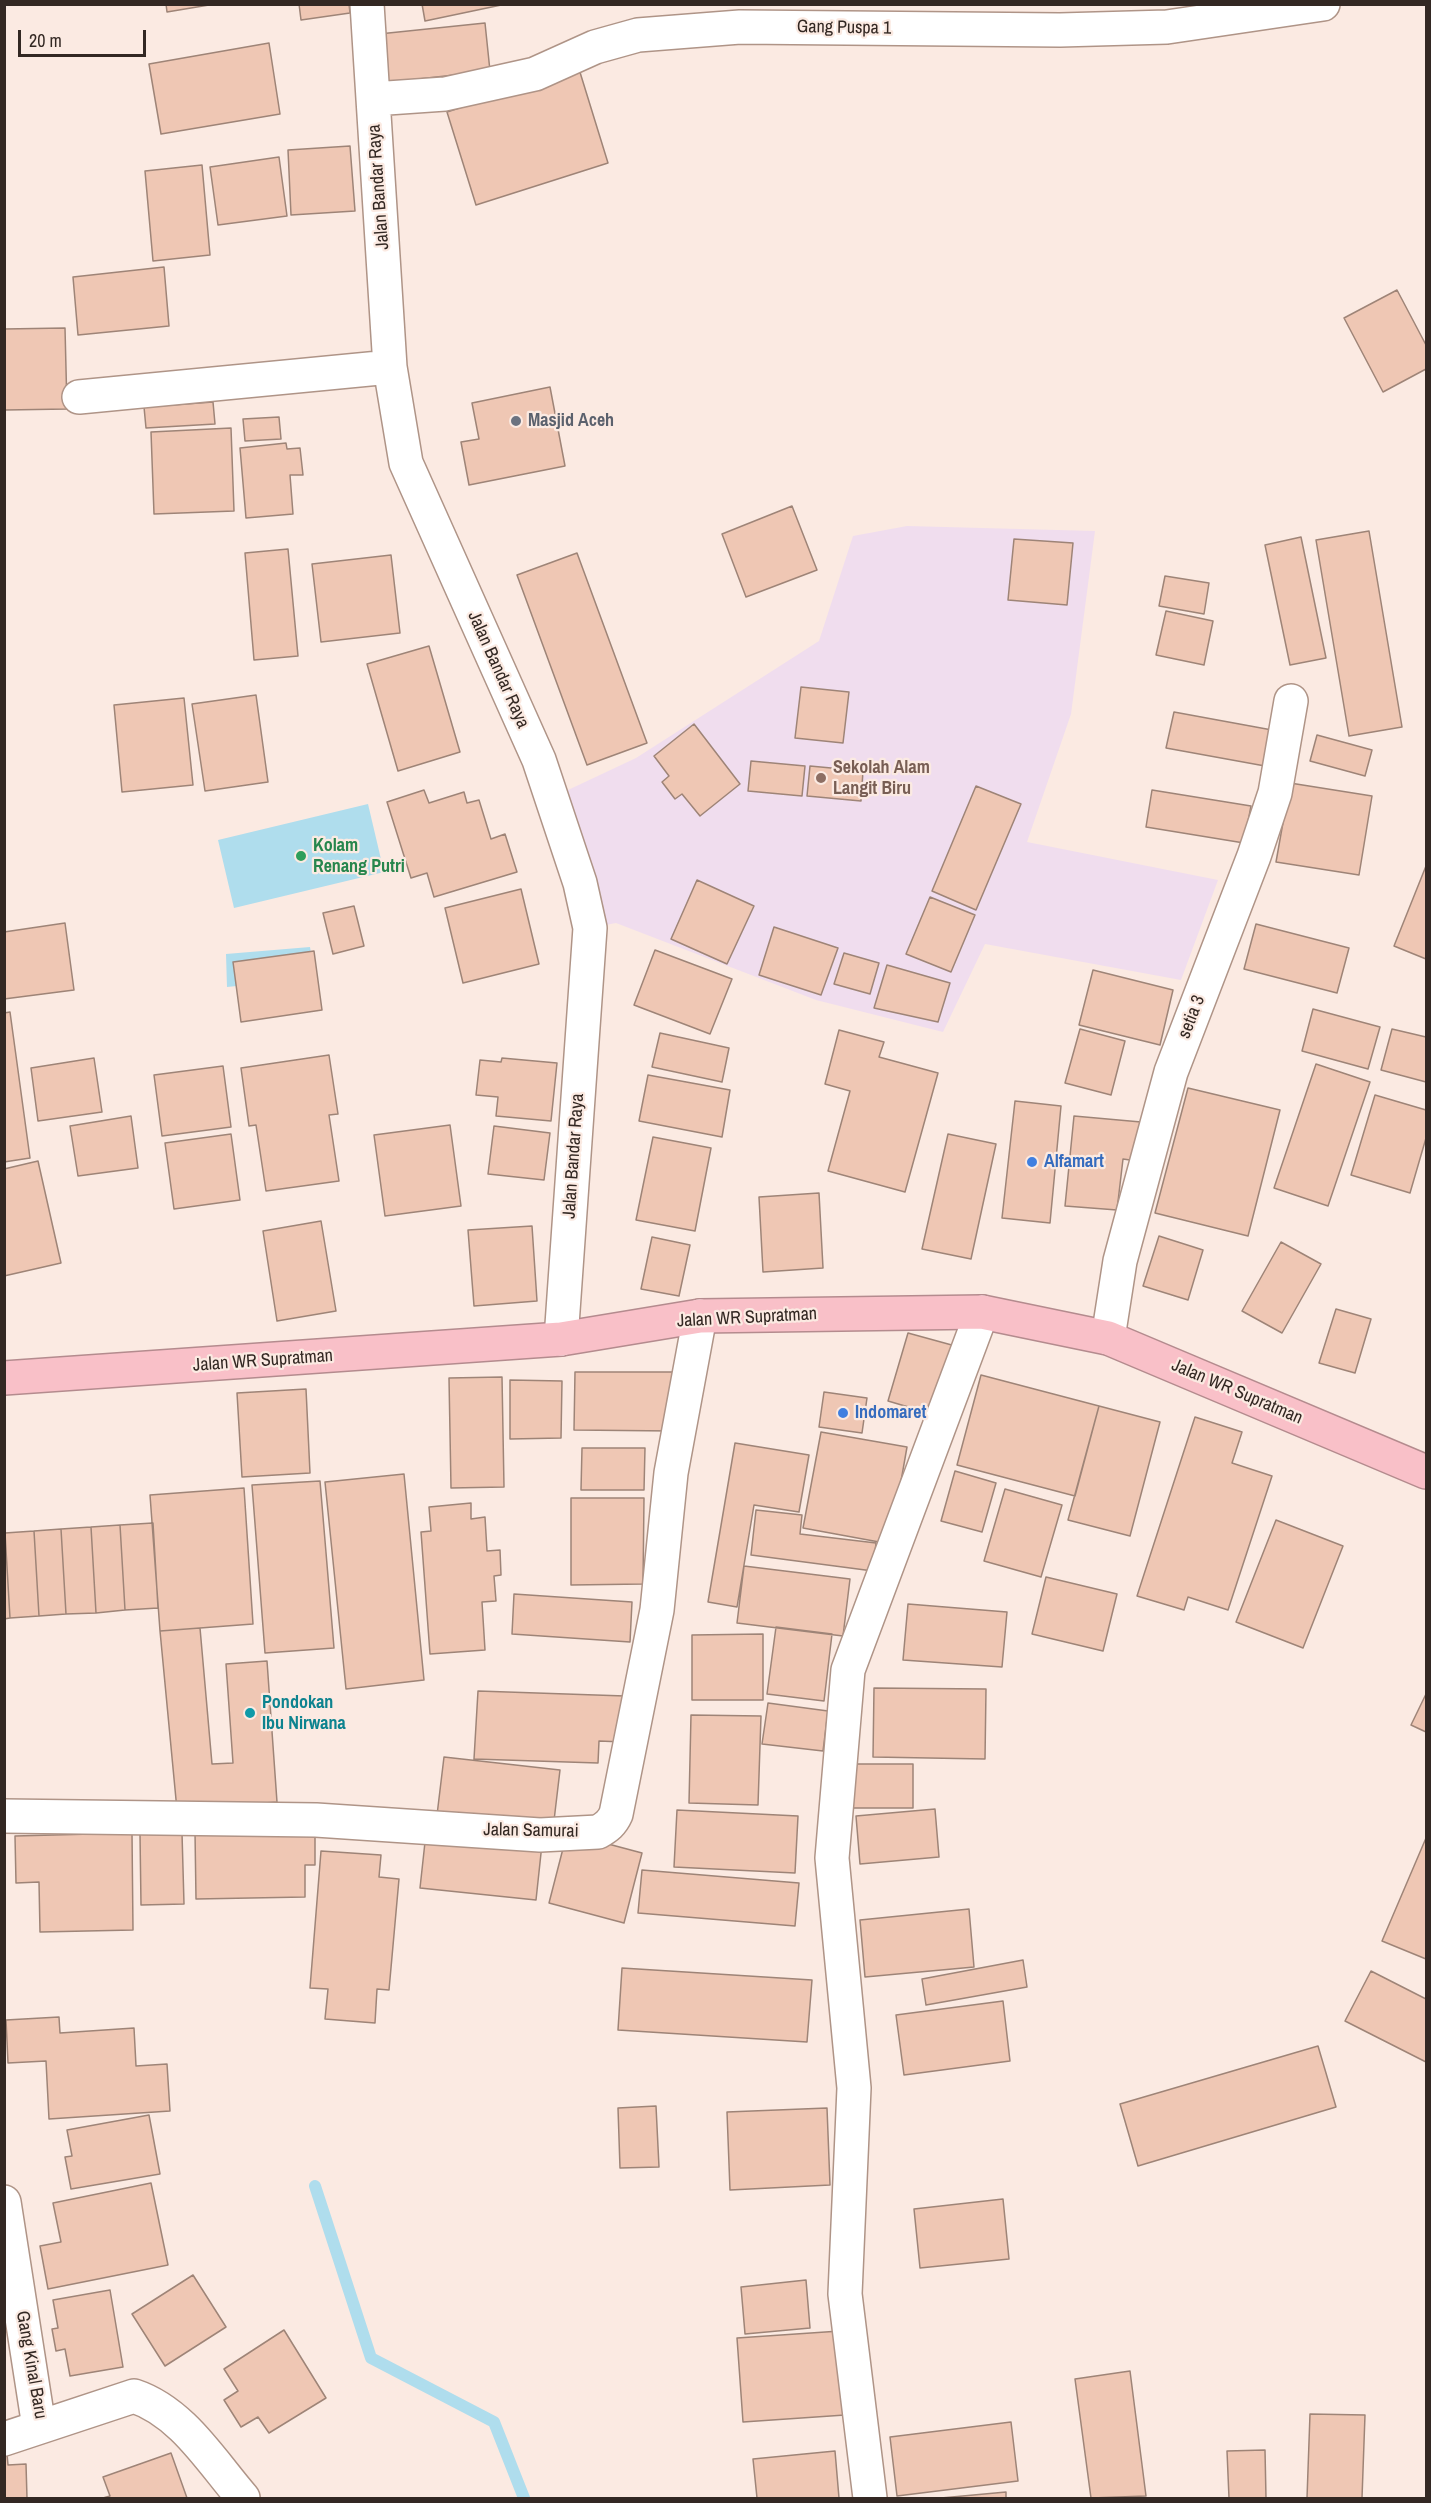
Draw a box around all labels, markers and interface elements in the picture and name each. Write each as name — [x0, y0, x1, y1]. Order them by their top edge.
street label: Gang Puspa 1 — [797, 16, 891, 40]
scale bar — [21, 18, 148, 56]
text: 20 m — [29, 28, 62, 53]
street label: Jalan Bandar Raya — [364, 124, 394, 250]
place label: Masjid Aceh — [528, 410, 614, 432]
marker: Masjid Aceh — [509, 414, 523, 428]
street label: Jalan Bandar Raya — [463, 608, 533, 732]
place label: Sekolah Alam Langit Biru — [833, 757, 930, 800]
marker: Sekolah Alam Langit Biru — [814, 771, 828, 785]
place label: Kolam Renang Putri — [313, 835, 405, 878]
marker: Kolam Renang Putri — [294, 849, 308, 863]
street label: setia 3 — [1174, 992, 1210, 1042]
street label: Jalan Bandar Raya — [559, 1093, 589, 1219]
place label: Alfamart — [1044, 1151, 1104, 1173]
marker: Alfamart — [1025, 1155, 1039, 1169]
street label: Jalan WR Supratman — [676, 1304, 818, 1332]
street label: Jalan WR Supratman — [192, 1345, 334, 1377]
street label: Jalan WR Supratman — [1168, 1355, 1306, 1429]
place label: Indomaret — [855, 1402, 926, 1424]
marker: Indomaret — [836, 1406, 850, 1420]
place label: Pondokan Ibu Nirwana — [262, 1692, 346, 1734]
marker: Pondokan Ibu Nirwana — [243, 1706, 257, 1720]
street label: Jalan Samurai — [483, 1819, 579, 1843]
street label: Gang Kinal Baru — [11, 2309, 51, 2421]

